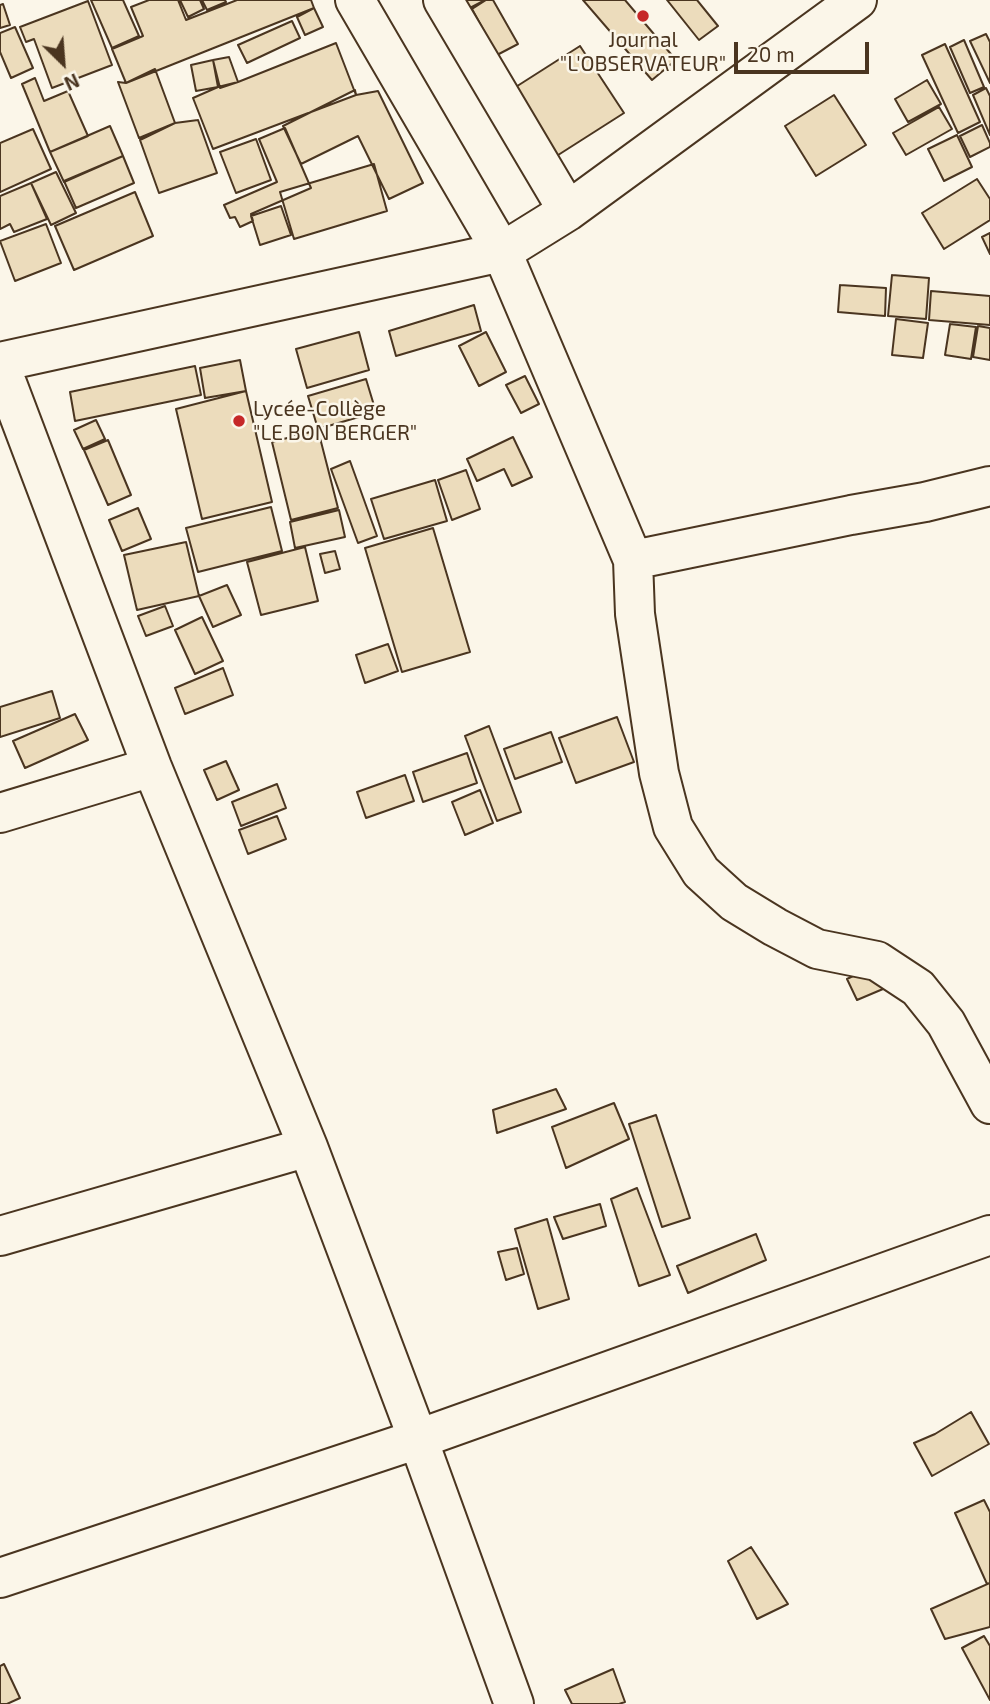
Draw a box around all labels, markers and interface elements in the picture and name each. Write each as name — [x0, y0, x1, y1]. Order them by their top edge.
marker: Journal "L'OBSERVATEUR" — [635, 8, 651, 24]
place label: Journal "L'OBSERVATEUR" — [560, 27, 726, 77]
north arrow — [28, 28, 98, 98]
scale bar — [738, 28, 873, 72]
text: 20 m — [747, 41, 795, 66]
text: N — [61, 69, 83, 96]
place label: Lycée-Collège "LE BON BERGER" — [253, 396, 417, 446]
marker: Lycée-Collège "LE BON BERGER" — [231, 413, 247, 429]

